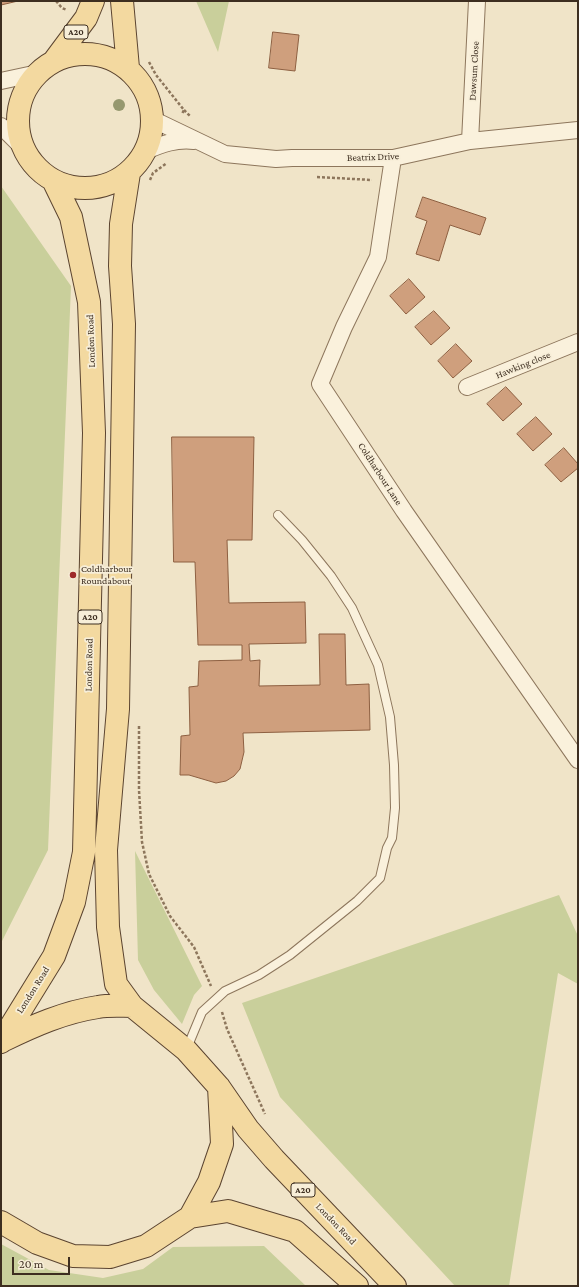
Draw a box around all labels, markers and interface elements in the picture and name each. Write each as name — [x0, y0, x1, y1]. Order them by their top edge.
road number: A20 — [64, 25, 88, 39]
street label: Dawsum Close — [466, 41, 482, 101]
street label: Beatrix Drive — [347, 150, 399, 164]
street label: London Road — [84, 314, 98, 368]
street label: Hawking close — [494, 349, 552, 381]
street label: Coldharbour Lane — [355, 440, 405, 508]
place label: Coldharbour Roundabout — [81, 563, 132, 586]
marker: Coldharbour Roundabout — [68, 570, 78, 580]
road number: A20 — [78, 610, 102, 624]
street label: London Road — [83, 638, 95, 692]
street label: London Road — [14, 964, 52, 1016]
road number: A20 — [291, 1183, 315, 1197]
street label: London Road — [313, 1201, 359, 1247]
scale bar — [14, 1249, 72, 1275]
text: 20 m — [19, 1257, 43, 1271]

